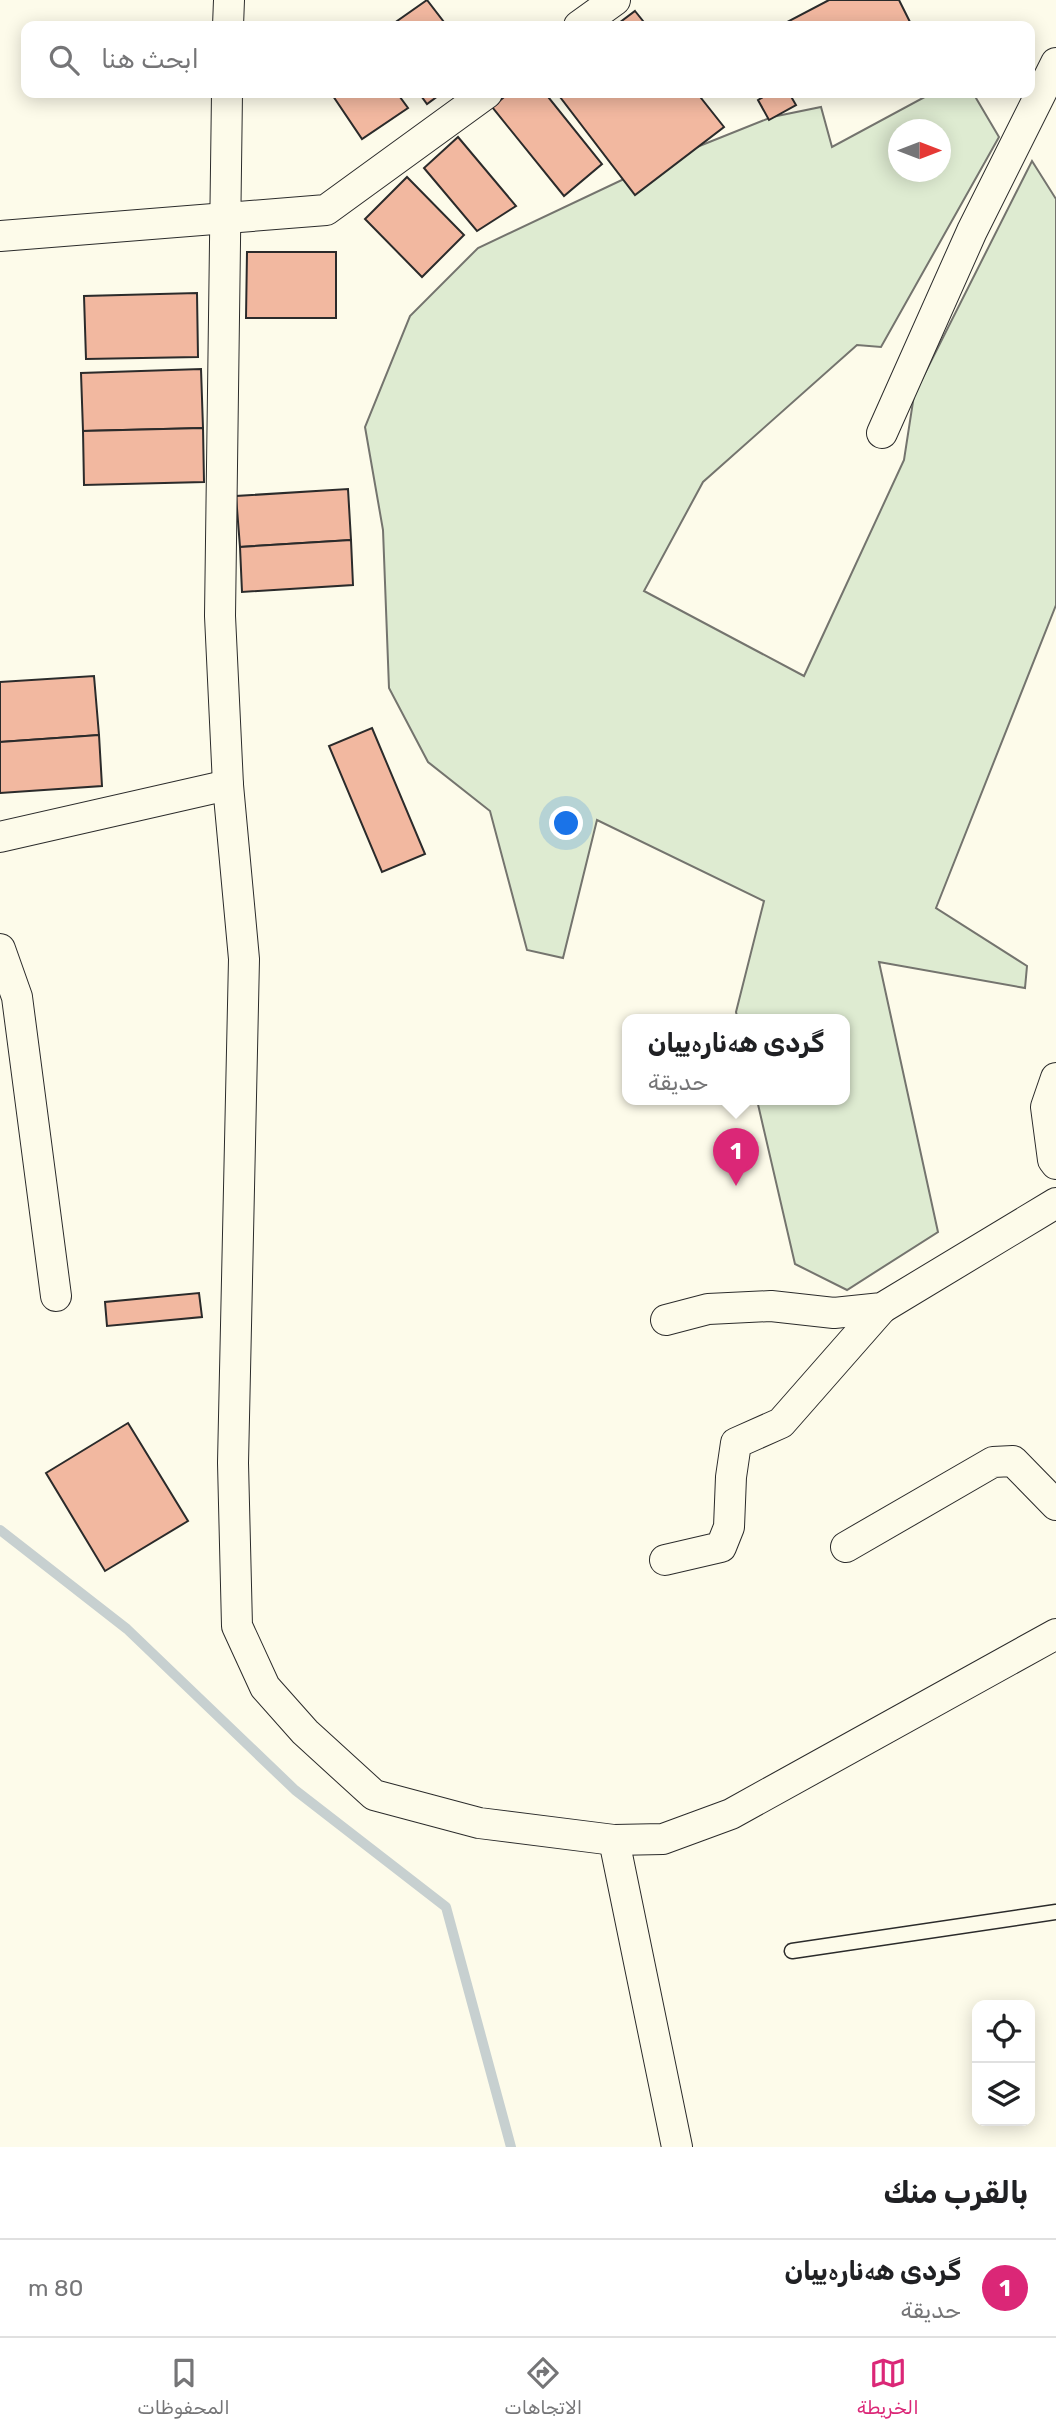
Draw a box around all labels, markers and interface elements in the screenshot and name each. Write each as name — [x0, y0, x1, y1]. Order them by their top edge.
search box — [21, 21, 1035, 98]
icon: search — [45, 41, 83, 79]
text: ابحث هنا — [101, 44, 199, 75]
north arrow — [888, 119, 951, 182]
your location — [549, 806, 583, 840]
popup — [622, 1014, 850, 1105]
text: گردی هەنارەییان — [648, 1028, 824, 1059]
text: حديقة — [648, 1068, 708, 1096]
pin: 1 — [713, 1128, 759, 1186]
map controls — [972, 2000, 1035, 2126]
button: locate — [972, 2000, 1035, 2063]
button: layers — [972, 2063, 1035, 2126]
text: بالقرب منك — [883, 2175, 1028, 2211]
text: گردی هەنارەییان — [785, 2256, 961, 2287]
text: 80 m — [28, 2274, 83, 2302]
text: 1 — [999, 2274, 1011, 2302]
text: حديقة — [900, 2296, 961, 2324]
tab: المحفوظات — [137, 2354, 230, 2419]
tab: الاتجاهات — [504, 2354, 582, 2419]
tab: الخريطة — [857, 2354, 919, 2419]

